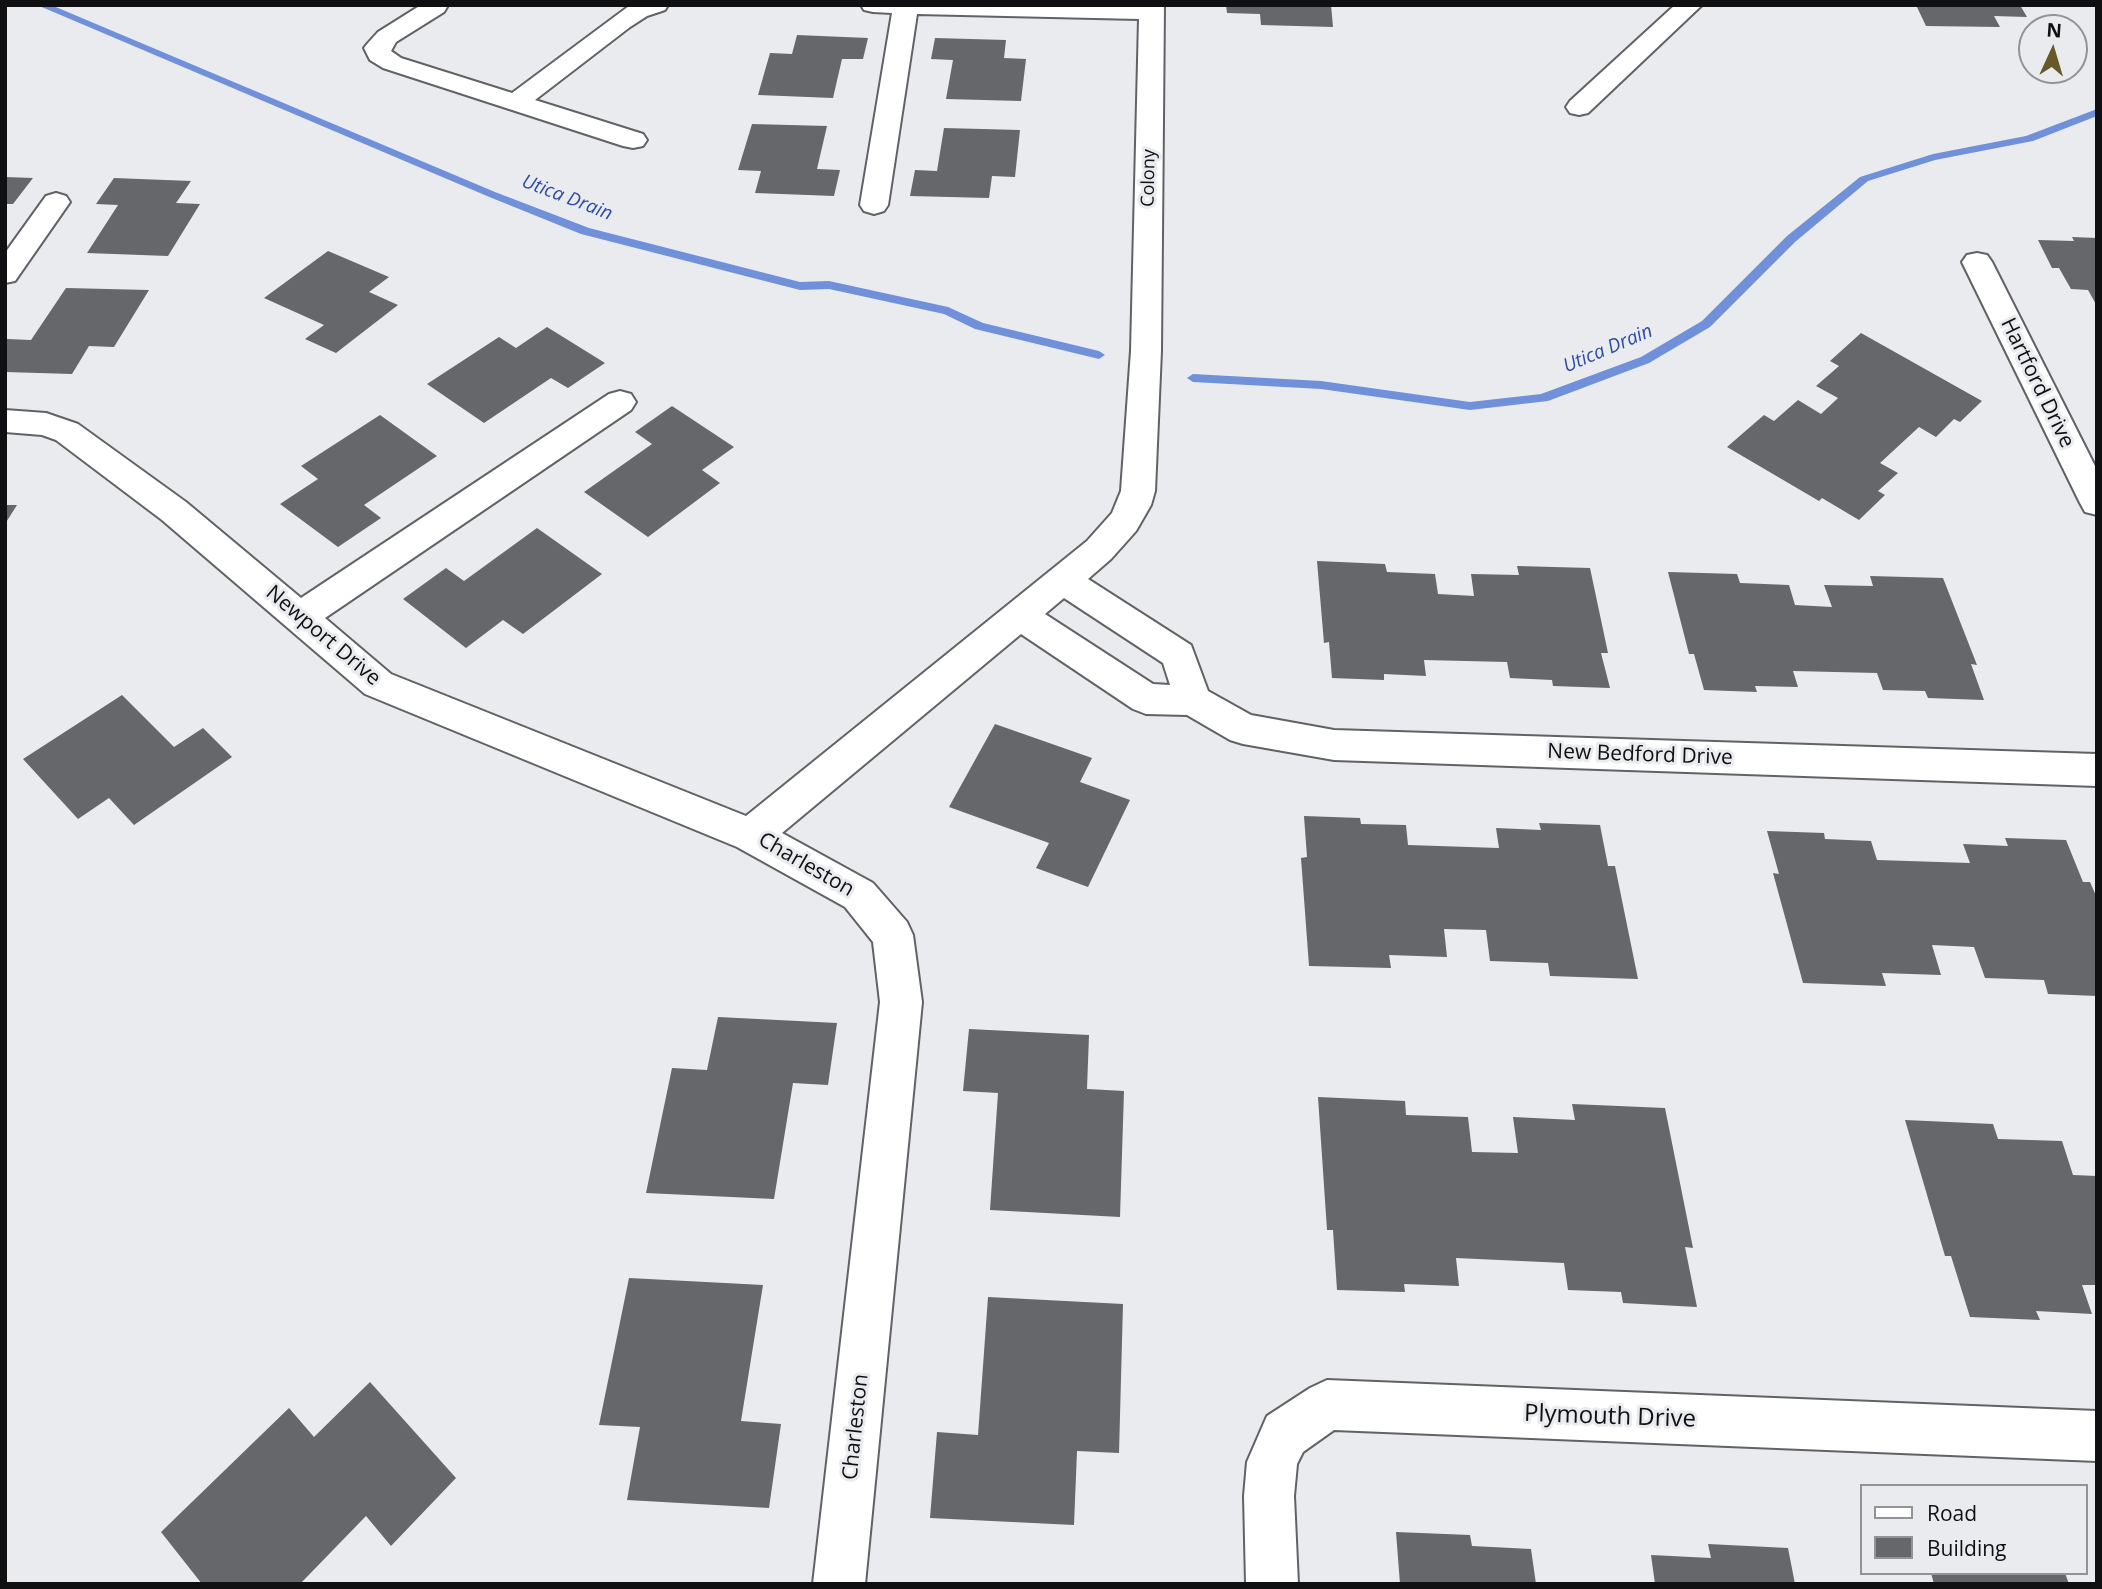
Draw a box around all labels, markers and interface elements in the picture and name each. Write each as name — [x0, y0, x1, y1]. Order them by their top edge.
north arrow — [2018, 14, 2088, 84]
text: N — [2046, 17, 2063, 44]
street label: Colony — [1138, 149, 1160, 207]
water label: Utica Drain — [519, 170, 615, 226]
street label: Hartford Drive — [1995, 314, 2079, 452]
water label: Utica Drain — [1560, 320, 1656, 378]
street label: Newport Drive — [260, 581, 386, 691]
street label: New Bedford Drive — [1547, 739, 1733, 771]
street label: Charleston — [754, 827, 858, 903]
street label: Charleston — [838, 1373, 874, 1481]
street label: Plymouth Drive — [1523, 1400, 1697, 1434]
legend — [1860, 1484, 2088, 1575]
text: Road — [1927, 1499, 1977, 1527]
text: Building — [1927, 1534, 2006, 1562]

